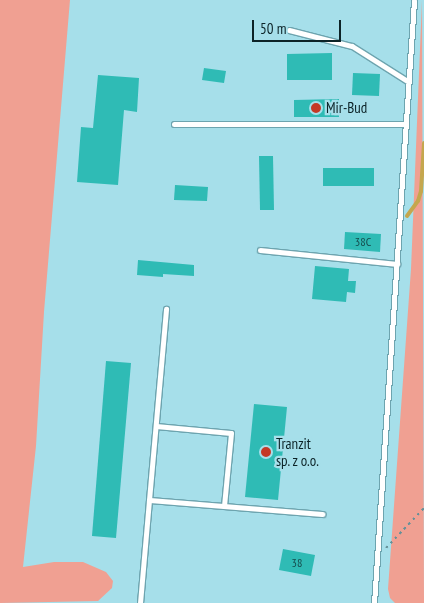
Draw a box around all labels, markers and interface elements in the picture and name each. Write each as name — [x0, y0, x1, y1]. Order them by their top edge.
scale bar — [254, 10, 343, 42]
text: 50 m — [260, 19, 286, 38]
place label: Mir-Bud — [326, 99, 367, 117]
marker: Mir-Bud — [310, 102, 322, 114]
house number: 38C — [355, 235, 371, 249]
place label: Tranzit sp. z o.o. — [276, 434, 320, 469]
marker: Tranzit sp. z o.o. — [260, 446, 272, 458]
house number: 38 — [292, 556, 302, 570]

